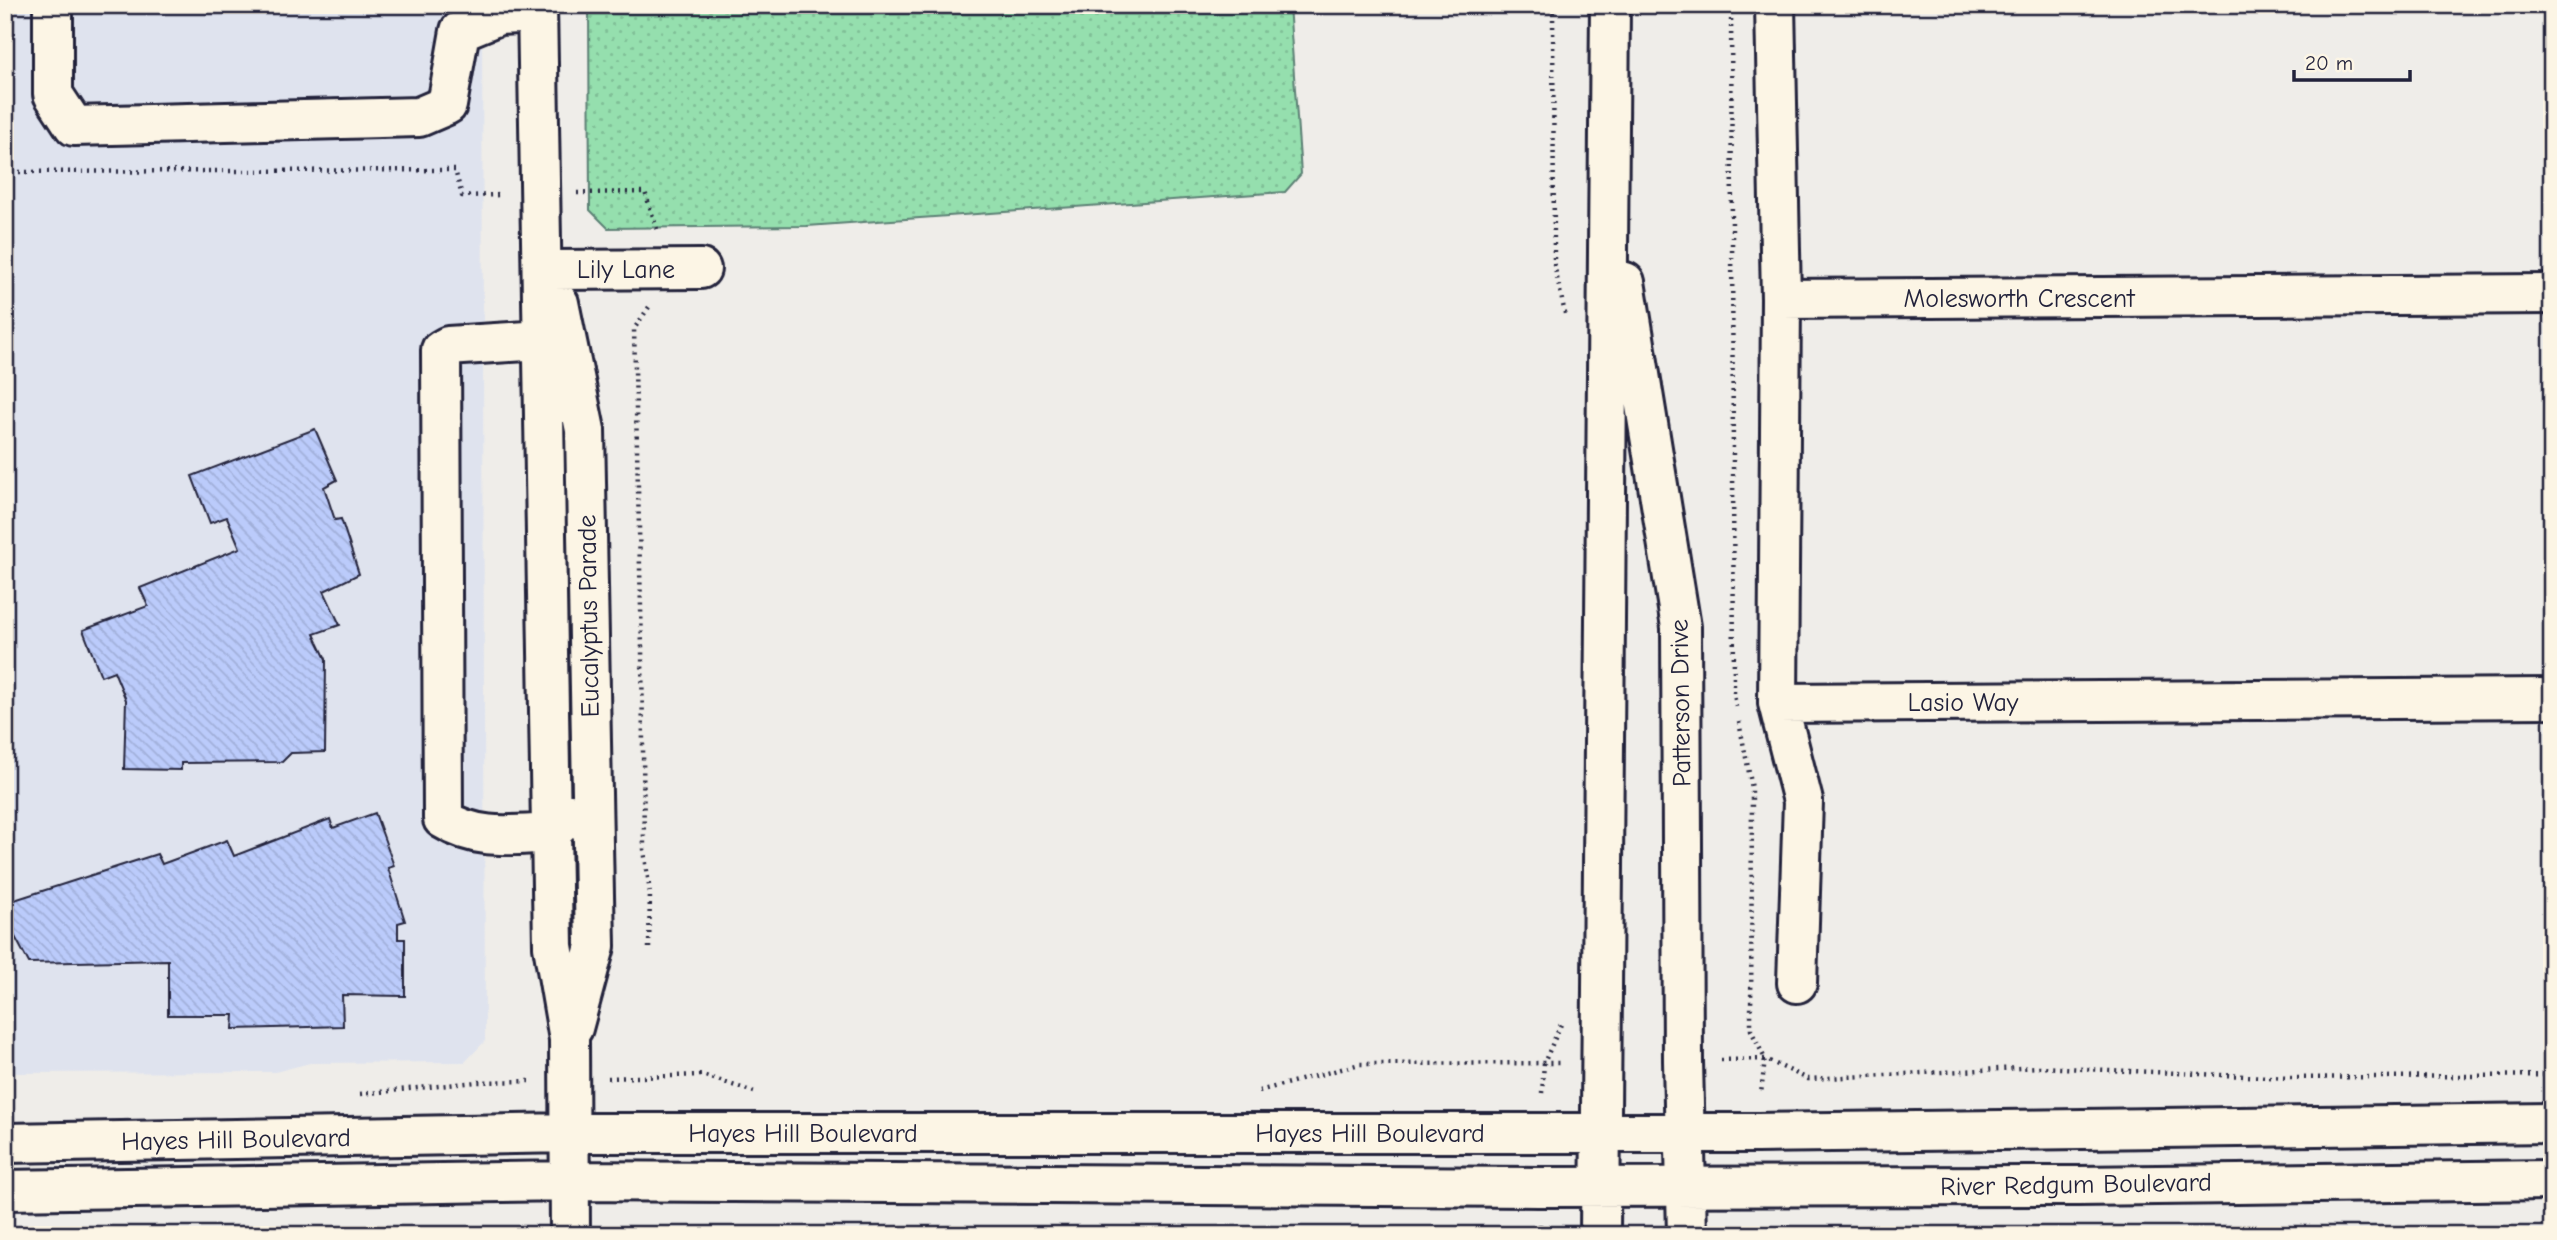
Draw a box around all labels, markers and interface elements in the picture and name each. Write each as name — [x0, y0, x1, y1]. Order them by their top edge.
scale bar — [2294, 38, 2410, 82]
text: 20 m — [2305, 51, 2353, 75]
street label: Lily Lane — [577, 255, 675, 285]
street label: Molesworth Crescent — [1903, 284, 2136, 314]
street label: Eucalyptus Parade — [572, 514, 606, 718]
street label: Patterson Drive — [1665, 619, 1697, 787]
street label: Lasio Way — [1908, 688, 2019, 718]
street label: Hayes Hill Boulevard — [688, 1119, 918, 1149]
street label: Hayes Hill Boulevard — [1255, 1119, 1485, 1149]
street label: Hayes Hill Boulevard — [121, 1123, 351, 1157]
street label: River Redgum Boulevard — [1940, 1168, 2212, 1202]

